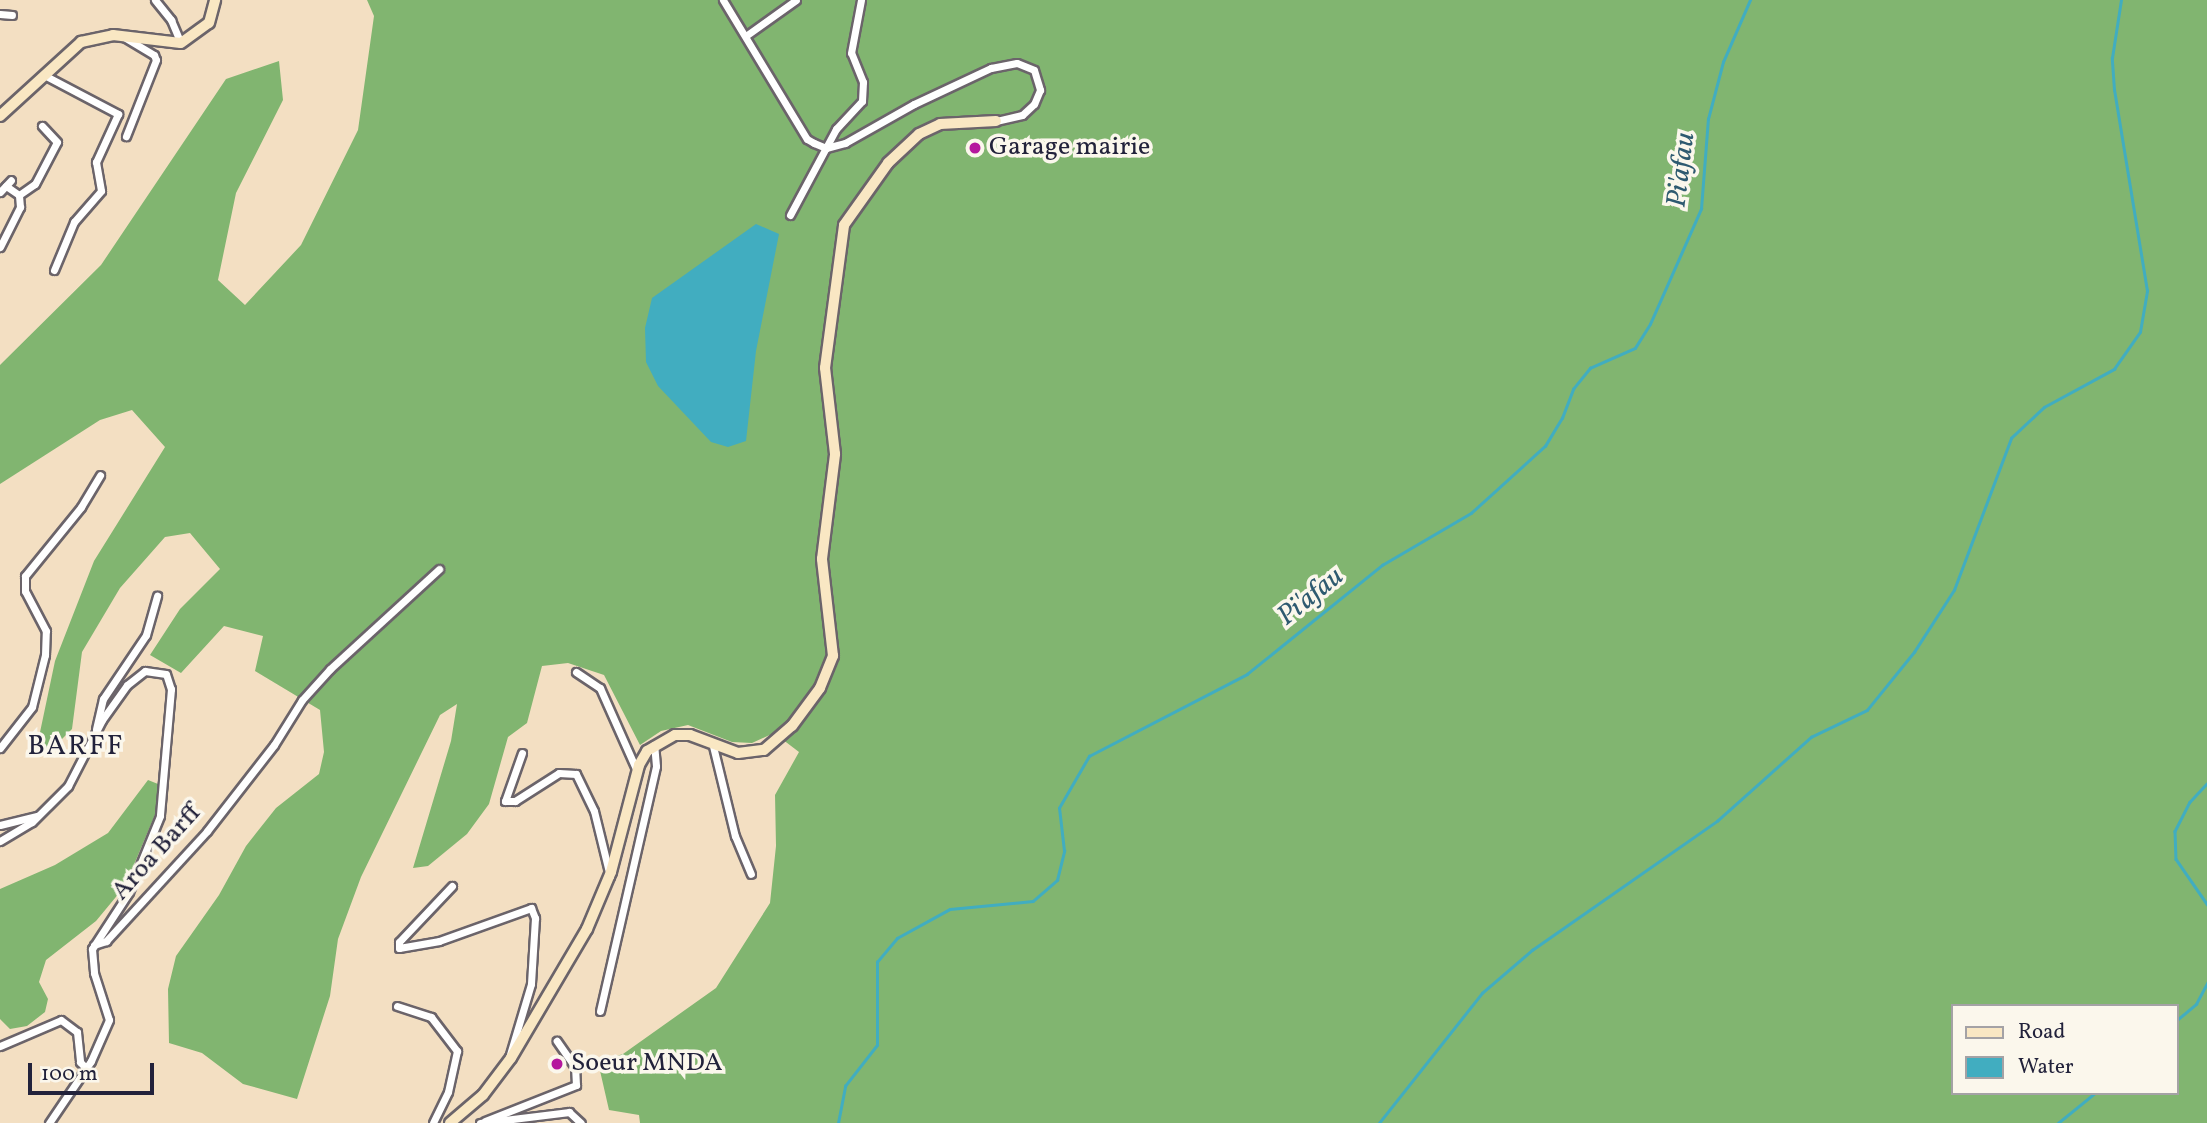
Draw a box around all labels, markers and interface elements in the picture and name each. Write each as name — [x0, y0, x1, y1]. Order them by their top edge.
water label: Pi'afau — [1661, 131, 1703, 209]
place label: Garage mairie — [989, 132, 1150, 164]
marker: Garage mairie — [967, 140, 983, 156]
water label: Pi'afau — [1271, 560, 1351, 634]
district label: BARFF — [28, 730, 124, 764]
street label: Aroa Barff — [106, 799, 208, 907]
legend — [1952, 1004, 2179, 1095]
text: Road — [2018, 1018, 2065, 1047]
place label: Soeur MNDA — [571, 1048, 723, 1080]
scale bar — [32, 1050, 158, 1094]
text: Water — [2018, 1053, 2074, 1082]
marker: Soeur MNDA — [549, 1056, 565, 1072]
text: 100 m — [41, 1060, 98, 1089]

